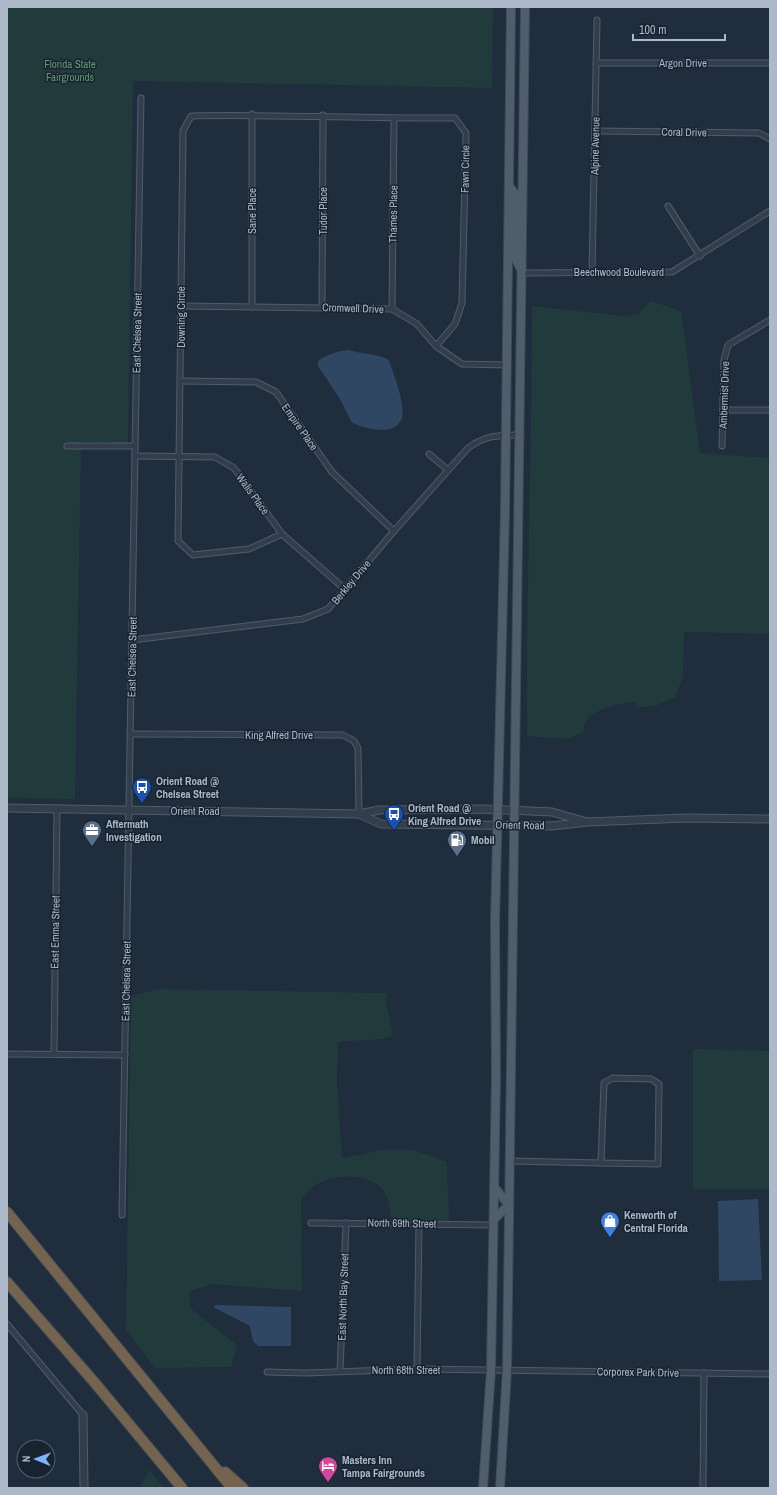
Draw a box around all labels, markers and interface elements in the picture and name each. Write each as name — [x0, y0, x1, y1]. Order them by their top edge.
scale bar — [633, 16, 725, 42]
text: 100 m — [639, 22, 666, 38]
street label: Argon Drive — [658, 56, 707, 70]
park label: Florida State Fairgrounds — [44, 57, 96, 84]
street label: Alpine Avenue — [587, 117, 603, 176]
street label: Coral Drive — [661, 125, 707, 139]
street label: Fawn Circle — [458, 145, 472, 193]
street label: Thames Place — [385, 185, 401, 243]
street label: Tudor Place — [316, 187, 330, 235]
street label: Sane Place — [245, 188, 259, 234]
street label: Beechwood Boulevard — [574, 265, 664, 279]
street label: Downing Circle — [174, 286, 188, 348]
street label: East Chelsea Street — [129, 292, 145, 373]
street label: Cromwell Drive — [322, 300, 384, 316]
street label: Ambermist Drive — [716, 361, 732, 430]
street label: Empire Place — [279, 401, 321, 453]
street label: Walis Place — [233, 471, 273, 517]
street label: Berkley Drive — [328, 557, 374, 607]
street label: East Chelsea Street — [124, 616, 140, 697]
street label: King Alfred Drive — [245, 728, 313, 742]
place label: Orient Road @ Chelsea Street — [156, 774, 219, 801]
bus stop icon: Orient Road @ Chelsea Street — [131, 776, 153, 804]
place label: Orient Road @ King Alfred Drive — [408, 801, 481, 828]
bus stop icon: Orient Road @ King Alfred Drive — [383, 803, 405, 831]
street label: Orient Road — [170, 804, 220, 818]
place label: Aftermath Investigation — [106, 817, 162, 844]
street label: Orient Road — [495, 818, 545, 832]
office icon: Aftermath Investigation — [81, 819, 103, 847]
fuel station icon: Mobil — [446, 829, 468, 857]
place label: Mobil — [471, 833, 495, 847]
street label: East Emma Street — [47, 895, 63, 969]
street label: East Chelsea Street — [118, 940, 134, 1021]
place label: Kenworth of Central Florida — [624, 1208, 688, 1235]
shop icon: Kenworth of Central Florida — [599, 1210, 621, 1238]
street label: North 69th Street — [368, 1215, 437, 1231]
street label: East North Bay Street — [334, 1253, 352, 1341]
street label: North 68th Street — [372, 1363, 441, 1377]
street label: Corporex Park Drive — [597, 1364, 679, 1380]
north arrow — [16, 1439, 56, 1479]
place label: Masters Inn Tampa Fairgrounds — [342, 1453, 425, 1480]
text: N — [19, 1455, 33, 1462]
hotel icon: Masters Inn Tampa Fairgrounds — [317, 1455, 339, 1483]

